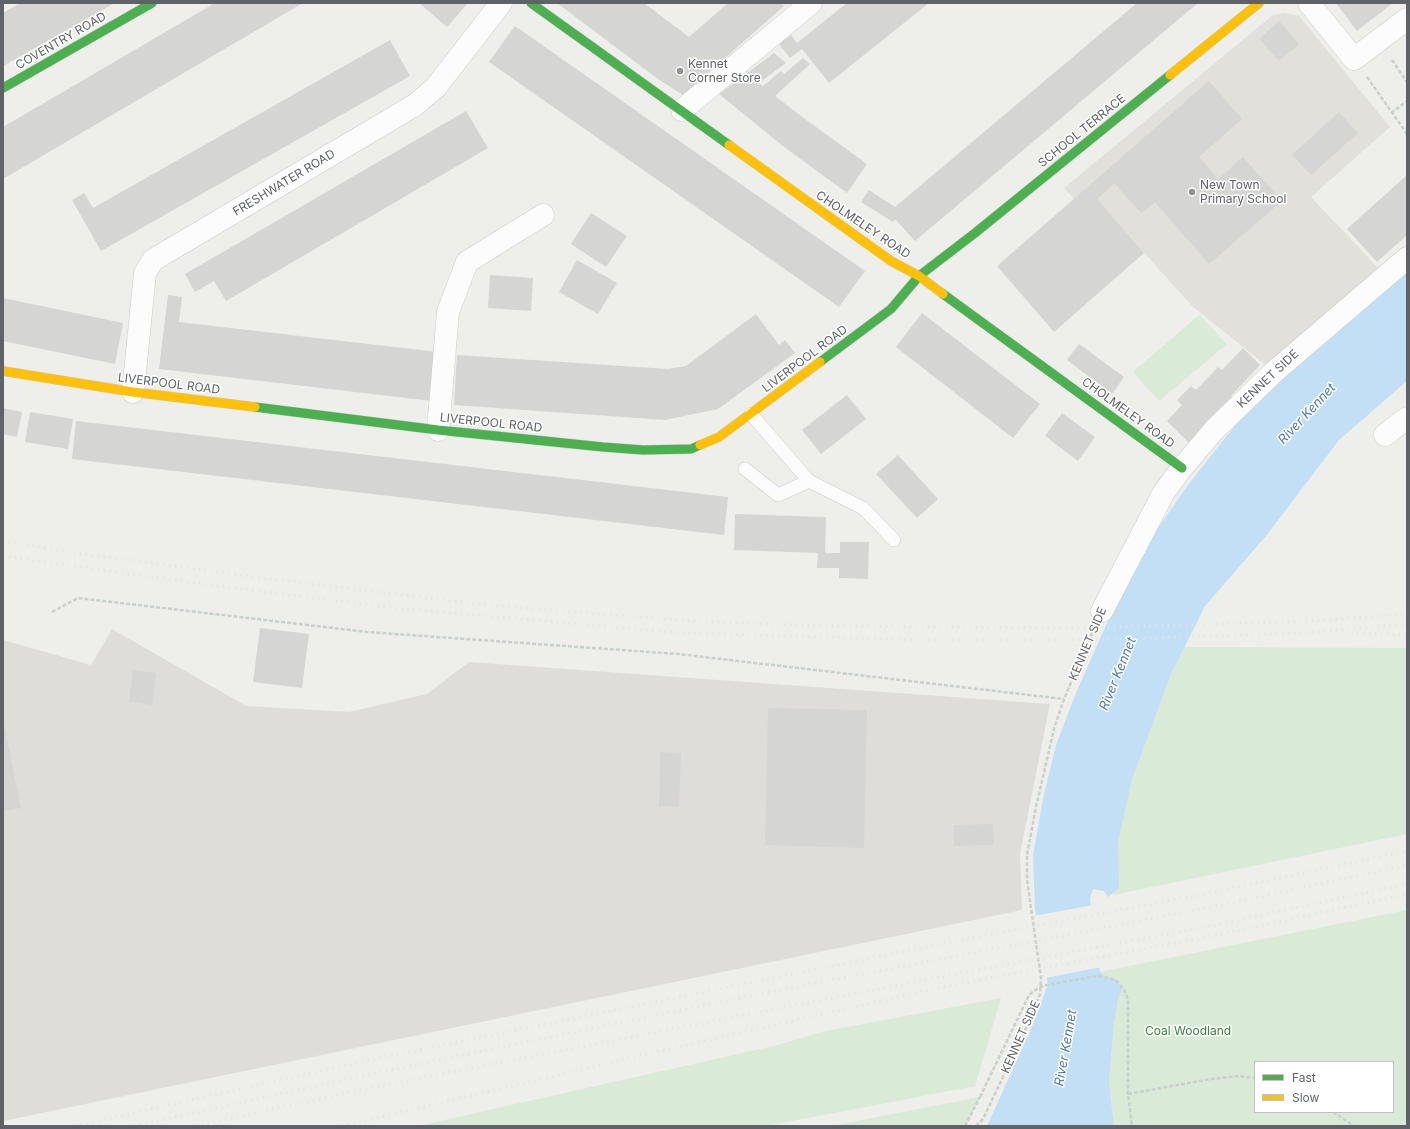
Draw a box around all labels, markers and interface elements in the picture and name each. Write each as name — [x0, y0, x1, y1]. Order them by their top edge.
street label: COVENTRY ROAD — [13, 9, 109, 73]
place label: Kennet Corner Store — [688, 57, 761, 85]
marker: Kennet Corner Store — [675, 66, 685, 76]
street label: SCHOOL TERRACE — [1035, 91, 1129, 171]
street label: FRESHWATER ROAD — [230, 147, 338, 219]
place label: New Town Primary School — [1200, 178, 1286, 206]
marker: New Town Primary School — [1187, 187, 1197, 197]
street label: CHOLMELEY ROAD — [813, 188, 913, 262]
street label: LIVERPOOL ROAD — [760, 322, 850, 396]
street label: KENNET SIDE — [1234, 347, 1302, 411]
street label: LIVERPOOL ROAD — [117, 371, 221, 397]
street label: CHOLMELEY ROAD — [1079, 375, 1177, 451]
water label: River Kennet — [1275, 380, 1339, 448]
street label: LIVERPOOL ROAD — [439, 410, 543, 436]
street label: KENNET SIDE — [1066, 605, 1110, 683]
water label: River Kennet — [1096, 635, 1140, 713]
street label: KENNET SIDE — [998, 998, 1044, 1076]
water label: River Kennet — [1052, 1009, 1080, 1087]
park label: Coal Woodland — [1145, 1024, 1231, 1038]
legend — [1254, 1061, 1394, 1113]
text: Fast — [1292, 1070, 1316, 1085]
text: Slow — [1292, 1090, 1319, 1105]

